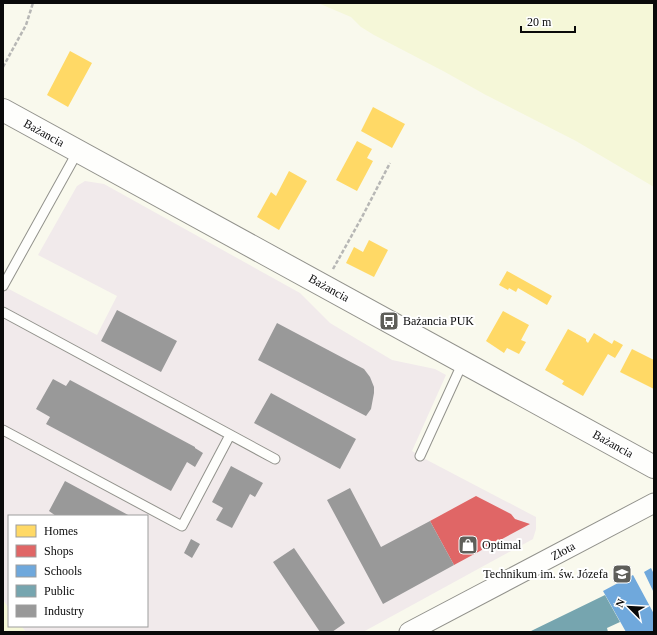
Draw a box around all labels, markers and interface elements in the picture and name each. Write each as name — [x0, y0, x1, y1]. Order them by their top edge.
scale bar — [521, 8, 575, 34]
text: 20 m — [527, 15, 552, 29]
street label: Bażancia — [21, 116, 67, 150]
street label: Bażancia — [306, 271, 352, 305]
bus stop icon: Bażancia PUK — [378, 310, 400, 332]
place label: Bażancia PUK — [403, 314, 474, 328]
street label: Bażancia — [590, 427, 636, 461]
legend — [8, 515, 148, 627]
text: Homes — [44, 524, 78, 538]
shop icon: Optimal — [457, 534, 479, 556]
place label: Optimal — [482, 538, 522, 552]
street label: Złota — [549, 539, 578, 563]
text: Shops — [44, 544, 74, 558]
school or university icon: Technikum im. św. Józefa — [611, 563, 633, 585]
text: Schools — [44, 564, 82, 578]
place label: Technikum im. św. Józefa — [483, 567, 609, 581]
text: Public — [44, 584, 75, 598]
north arrow — [609, 587, 649, 627]
text: N — [613, 597, 627, 609]
text: Industry — [44, 604, 84, 618]

